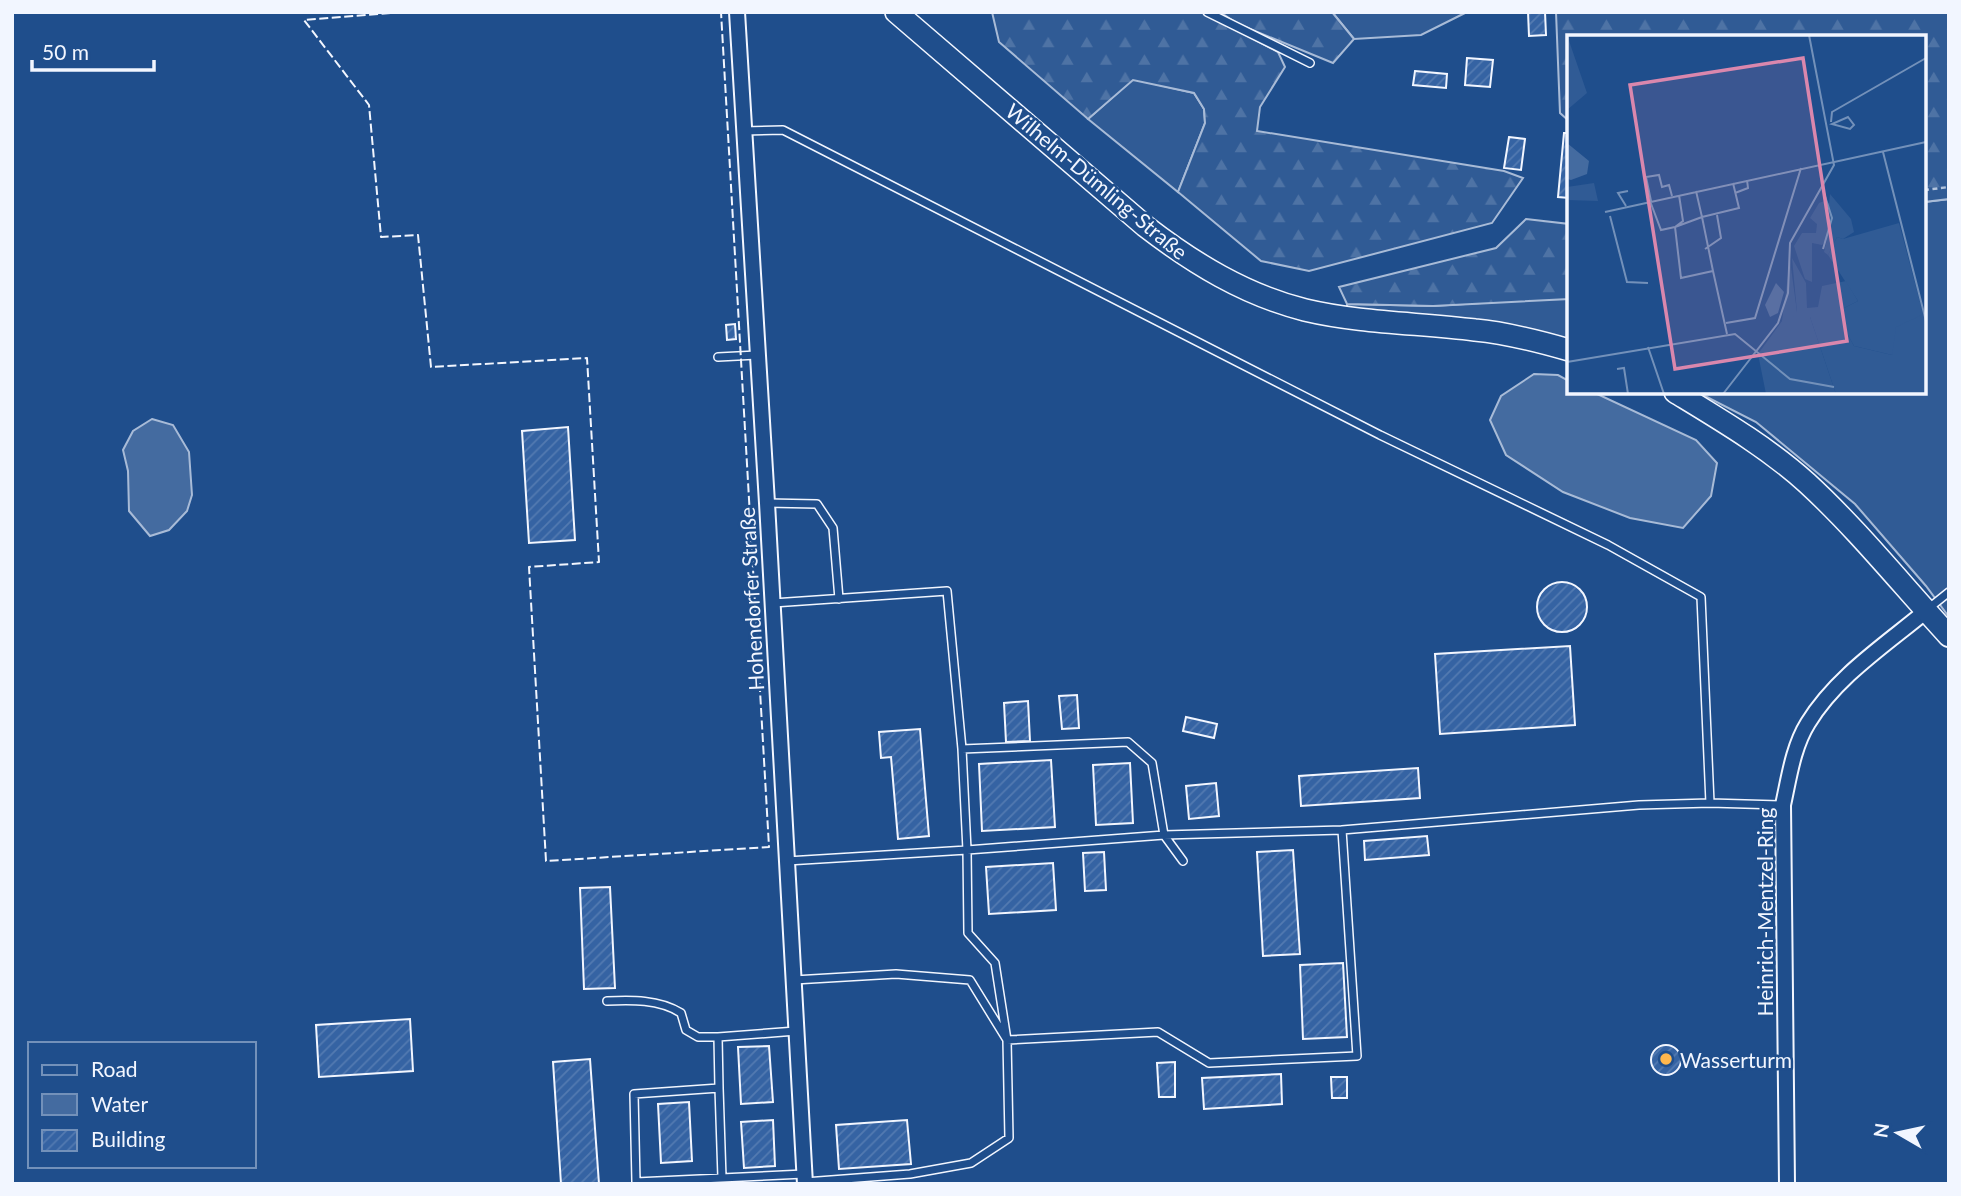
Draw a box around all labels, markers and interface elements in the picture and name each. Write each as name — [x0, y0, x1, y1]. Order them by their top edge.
scale bar — [32, 28, 154, 72]
inset map — [1567, 35, 1926, 394]
text: 50 m — [42, 39, 89, 64]
street label: Wilhelm-Dümling-Straße — [1001, 98, 1193, 264]
street label: Hohendorfer Straße — [734, 507, 768, 691]
street label: Heinrich-Mentzel-Ring — [1752, 807, 1777, 1016]
legend — [28, 1042, 256, 1168]
place label: Wasserturm — [1680, 1047, 1792, 1072]
marker: Wasserturm — [1658, 1051, 1674, 1067]
text: Road — [91, 1056, 138, 1081]
text: Water — [91, 1091, 148, 1116]
north arrow — [1863, 1098, 1933, 1168]
text: N — [1868, 1121, 1893, 1139]
text: Building — [91, 1126, 166, 1151]

